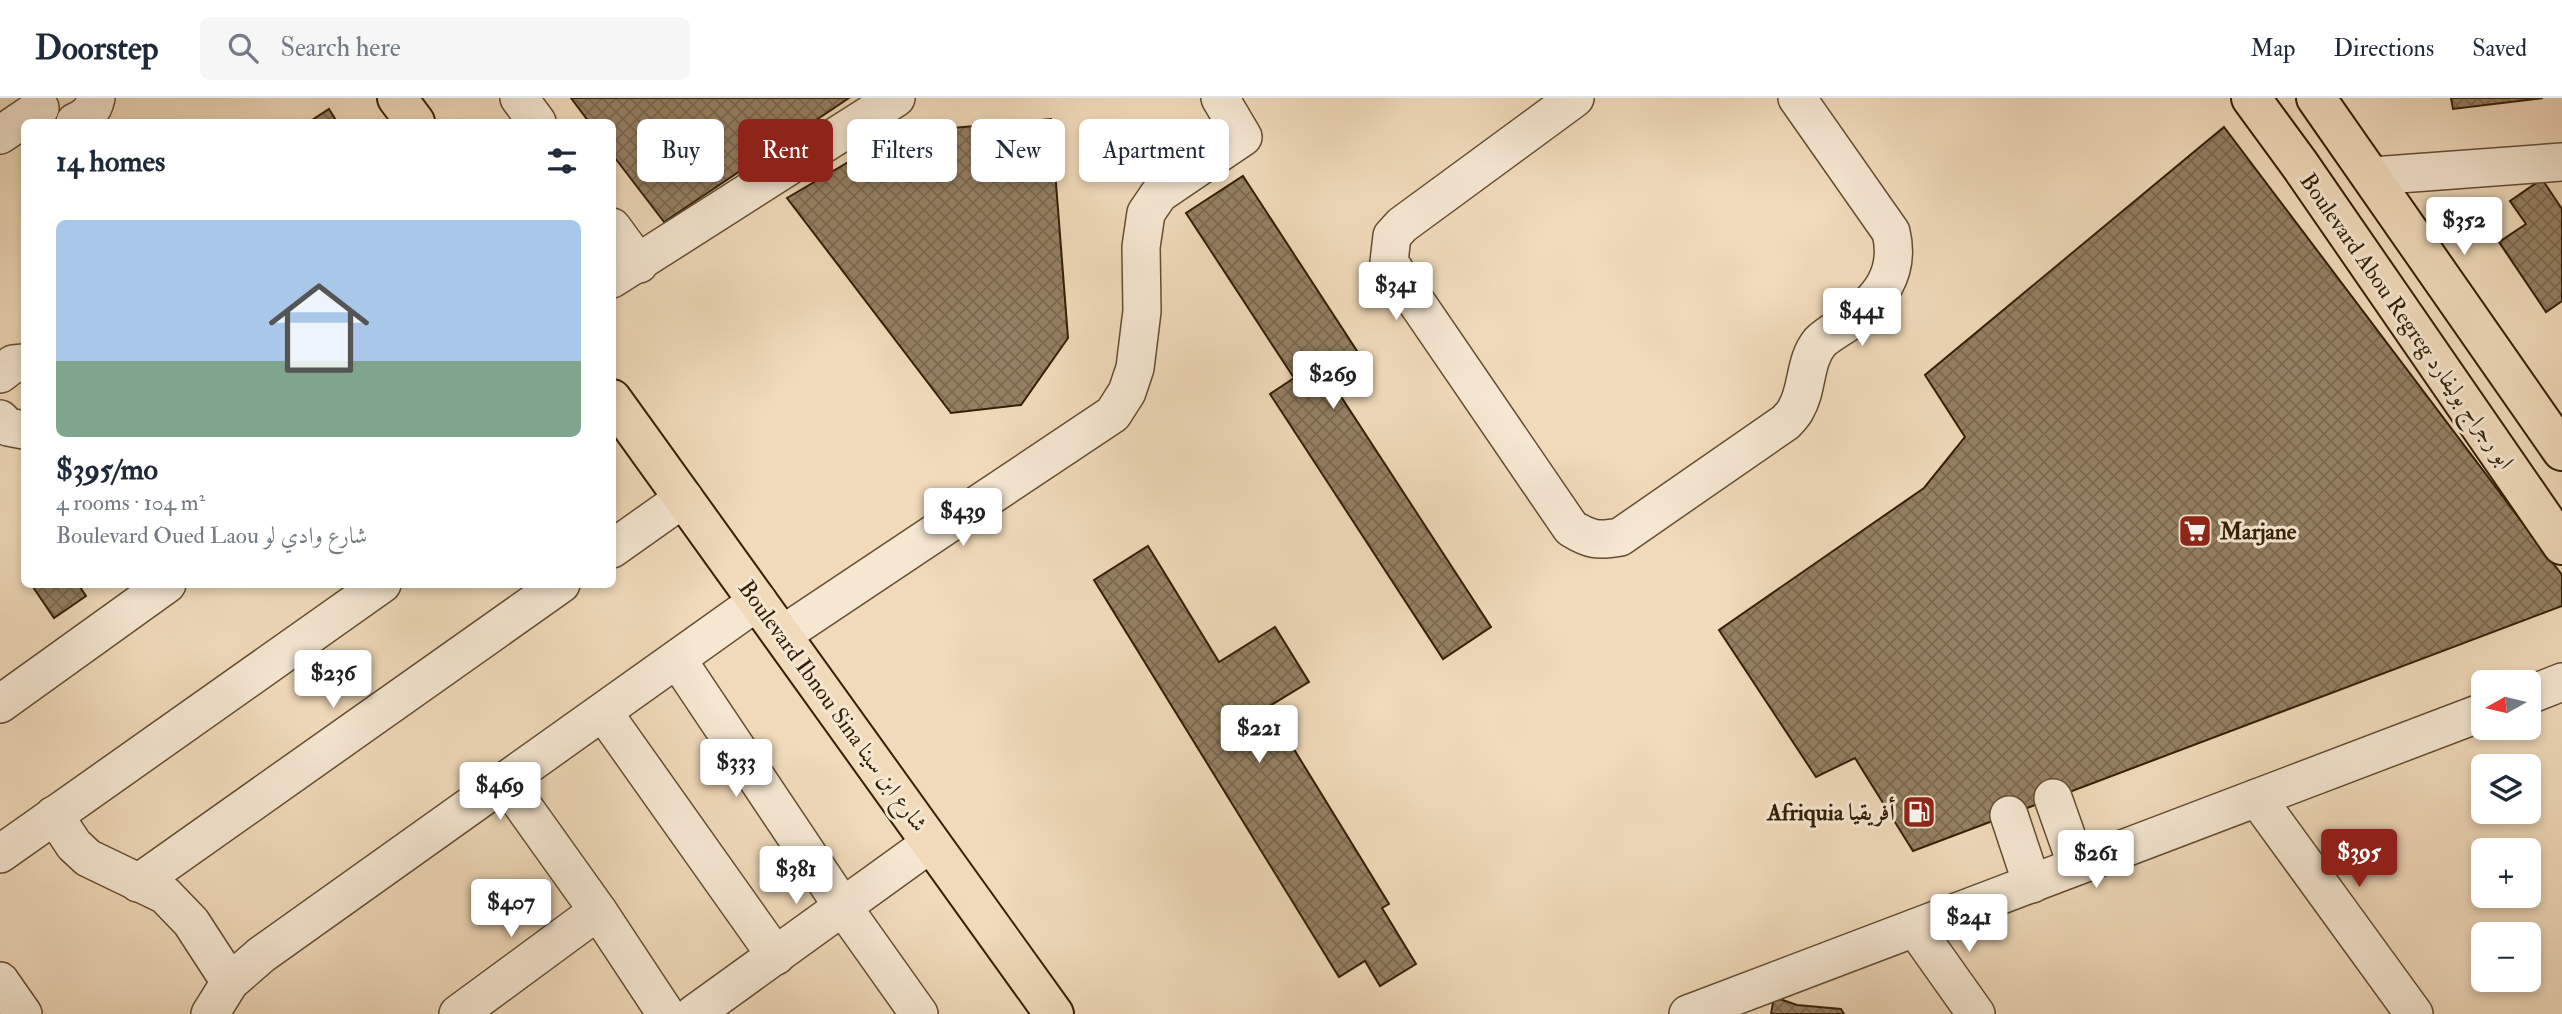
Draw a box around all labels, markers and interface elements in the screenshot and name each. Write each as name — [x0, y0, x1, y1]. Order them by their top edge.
search box — [200, 17, 690, 80]
text: Doorstep — [35, 28, 158, 69]
icon: search — [224, 29, 262, 67]
text: Search here — [280, 32, 401, 64]
text: Map — [2250, 33, 2295, 64]
text: Directions — [2333, 33, 2434, 64]
text: Saved — [2472, 33, 2527, 64]
chip: Buy — [637, 119, 724, 182]
chip: Rent — [738, 119, 833, 182]
chip: Filters — [847, 119, 957, 182]
chip: New — [971, 119, 1065, 182]
chip: Apartment — [1079, 119, 1229, 182]
icon: filters — [543, 142, 581, 180]
text: 14 homes — [56, 143, 165, 180]
street label: Boulevard Abou Regreg ابو رجراج بوليفارد — [2289, 167, 2521, 478]
pin: $352 — [2423, 198, 2505, 257]
text: $352 — [2442, 205, 2486, 234]
pin: $341 — [1355, 262, 1437, 322]
icon: home — [256, 265, 382, 391]
text: $341 — [1375, 270, 1417, 299]
pin: $441 — [1821, 288, 1903, 348]
text: $441 — [1839, 296, 1885, 325]
pin: $269 — [1292, 352, 1374, 411]
text: $269 — [1309, 359, 1357, 388]
text: $395/mo — [56, 451, 158, 488]
text: 4 rooms · 104 m² — [56, 488, 205, 517]
pin: $439 — [922, 489, 1004, 548]
text: $439 — [940, 496, 986, 525]
supermarket icon: Marjane — [2176, 512, 2214, 550]
place label: Marjane — [2219, 517, 2297, 546]
text: Boulevard Oued Laou شارع وادي لو — [56, 521, 367, 550]
street label: Boulevard Ibnou Sina شارع ابن سينا — [728, 575, 934, 840]
pin: $236 — [292, 650, 374, 710]
text: $236 — [310, 658, 356, 687]
north arrow — [2471, 670, 2541, 740]
map controls — [2471, 670, 2541, 992]
pin: $221 — [1218, 706, 1300, 765]
text: $221 — [1237, 713, 1281, 742]
pin: $333 — [695, 740, 777, 799]
text: $333 — [716, 747, 756, 776]
button: layers — [2471, 754, 2541, 824]
pin: $469 — [459, 762, 541, 822]
text: $469 — [476, 770, 524, 799]
fuel station icon: Afriquia أفريقيا — [1900, 793, 1938, 831]
place label: Afriquia أفريقيا — [1766, 796, 1896, 828]
pin: $261 — [2055, 830, 2137, 890]
pin: $395 — [2318, 830, 2400, 889]
text: $395 — [2337, 837, 2381, 866]
text: $261 — [2074, 838, 2118, 867]
button: + — [2471, 838, 2541, 908]
pin: $381 — [755, 846, 837, 906]
text: $381 — [776, 854, 816, 883]
pin: $407 — [470, 880, 552, 939]
text: $407 — [487, 887, 535, 916]
pin: $241 — [1928, 894, 2010, 954]
text: $241 — [1946, 902, 1992, 931]
button: − — [2471, 922, 2541, 992]

